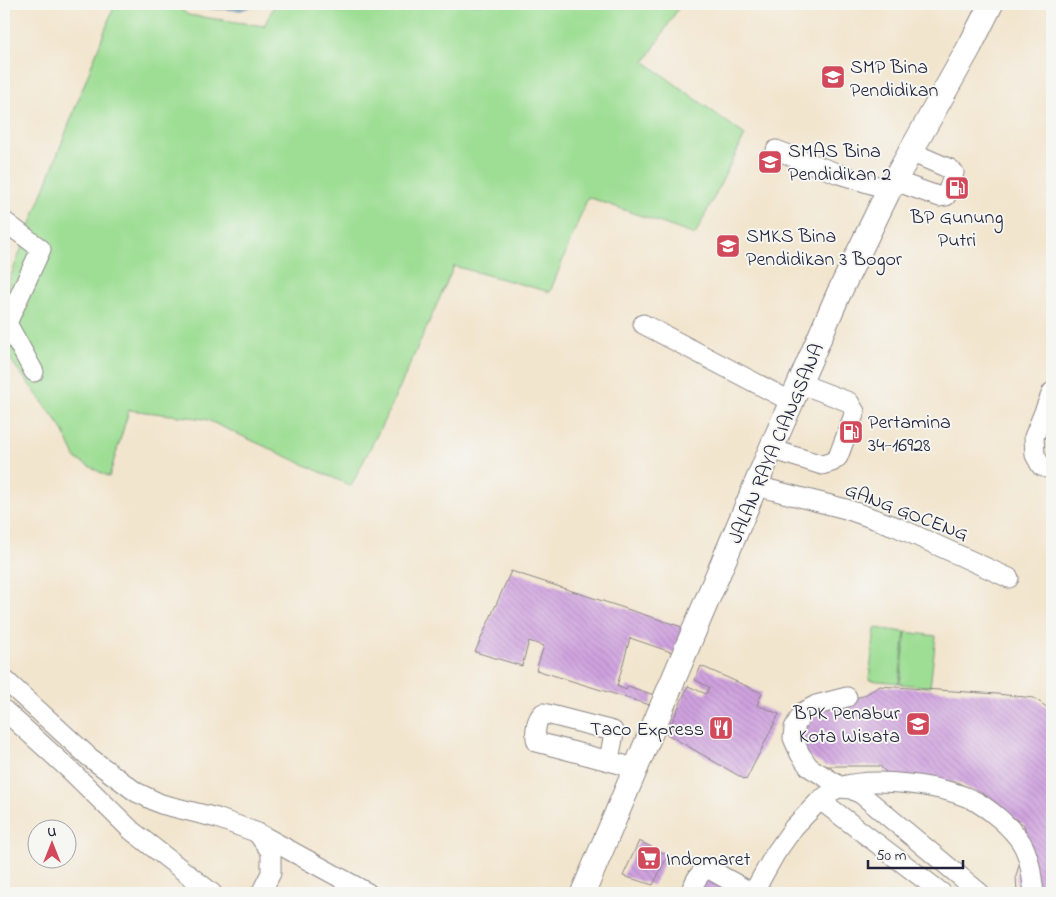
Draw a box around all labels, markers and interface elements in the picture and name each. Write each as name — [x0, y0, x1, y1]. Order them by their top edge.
place label: SMP Bina Pendidikan — [850, 54, 938, 106]
school or university icon: SMP Bina Pendidikan — [820, 64, 846, 90]
place label: SMAS Bina Pendidikan 2 — [788, 138, 891, 190]
school or university icon: SMAS Bina Pendidikan 2 — [757, 149, 783, 175]
fuel station icon: BP Gunung Putri — [944, 175, 970, 201]
place label: BP Gunung Putri — [910, 204, 1003, 256]
place label: SMKS Bina Pendidikan 3 Bogor — [746, 223, 903, 276]
school or university icon: SMKS Bina Pendidikan 3 Bogor — [715, 233, 741, 259]
street label: JALAN RAYA CIANGSANA — [722, 339, 833, 549]
place label: Pertamina 34-16928 — [868, 409, 951, 461]
fuel station icon: Pertamina 34-16928 — [838, 419, 864, 445]
street label: GANG GOCENG — [840, 476, 972, 550]
place label: BPK Penabur Kota Wisata — [792, 700, 901, 752]
school or university icon: BPK Penabur Kota Wisata — [905, 711, 931, 737]
restaurant icon: Taco Express — [708, 715, 734, 741]
place label: Taco Express — [590, 716, 704, 745]
north arrow — [28, 820, 78, 870]
text: U — [48, 822, 57, 843]
scale bar — [868, 837, 964, 869]
supermarket icon: Indomaret — [636, 845, 662, 871]
text: 50 m — [876, 845, 907, 867]
place label: Indomaret — [666, 846, 751, 875]

